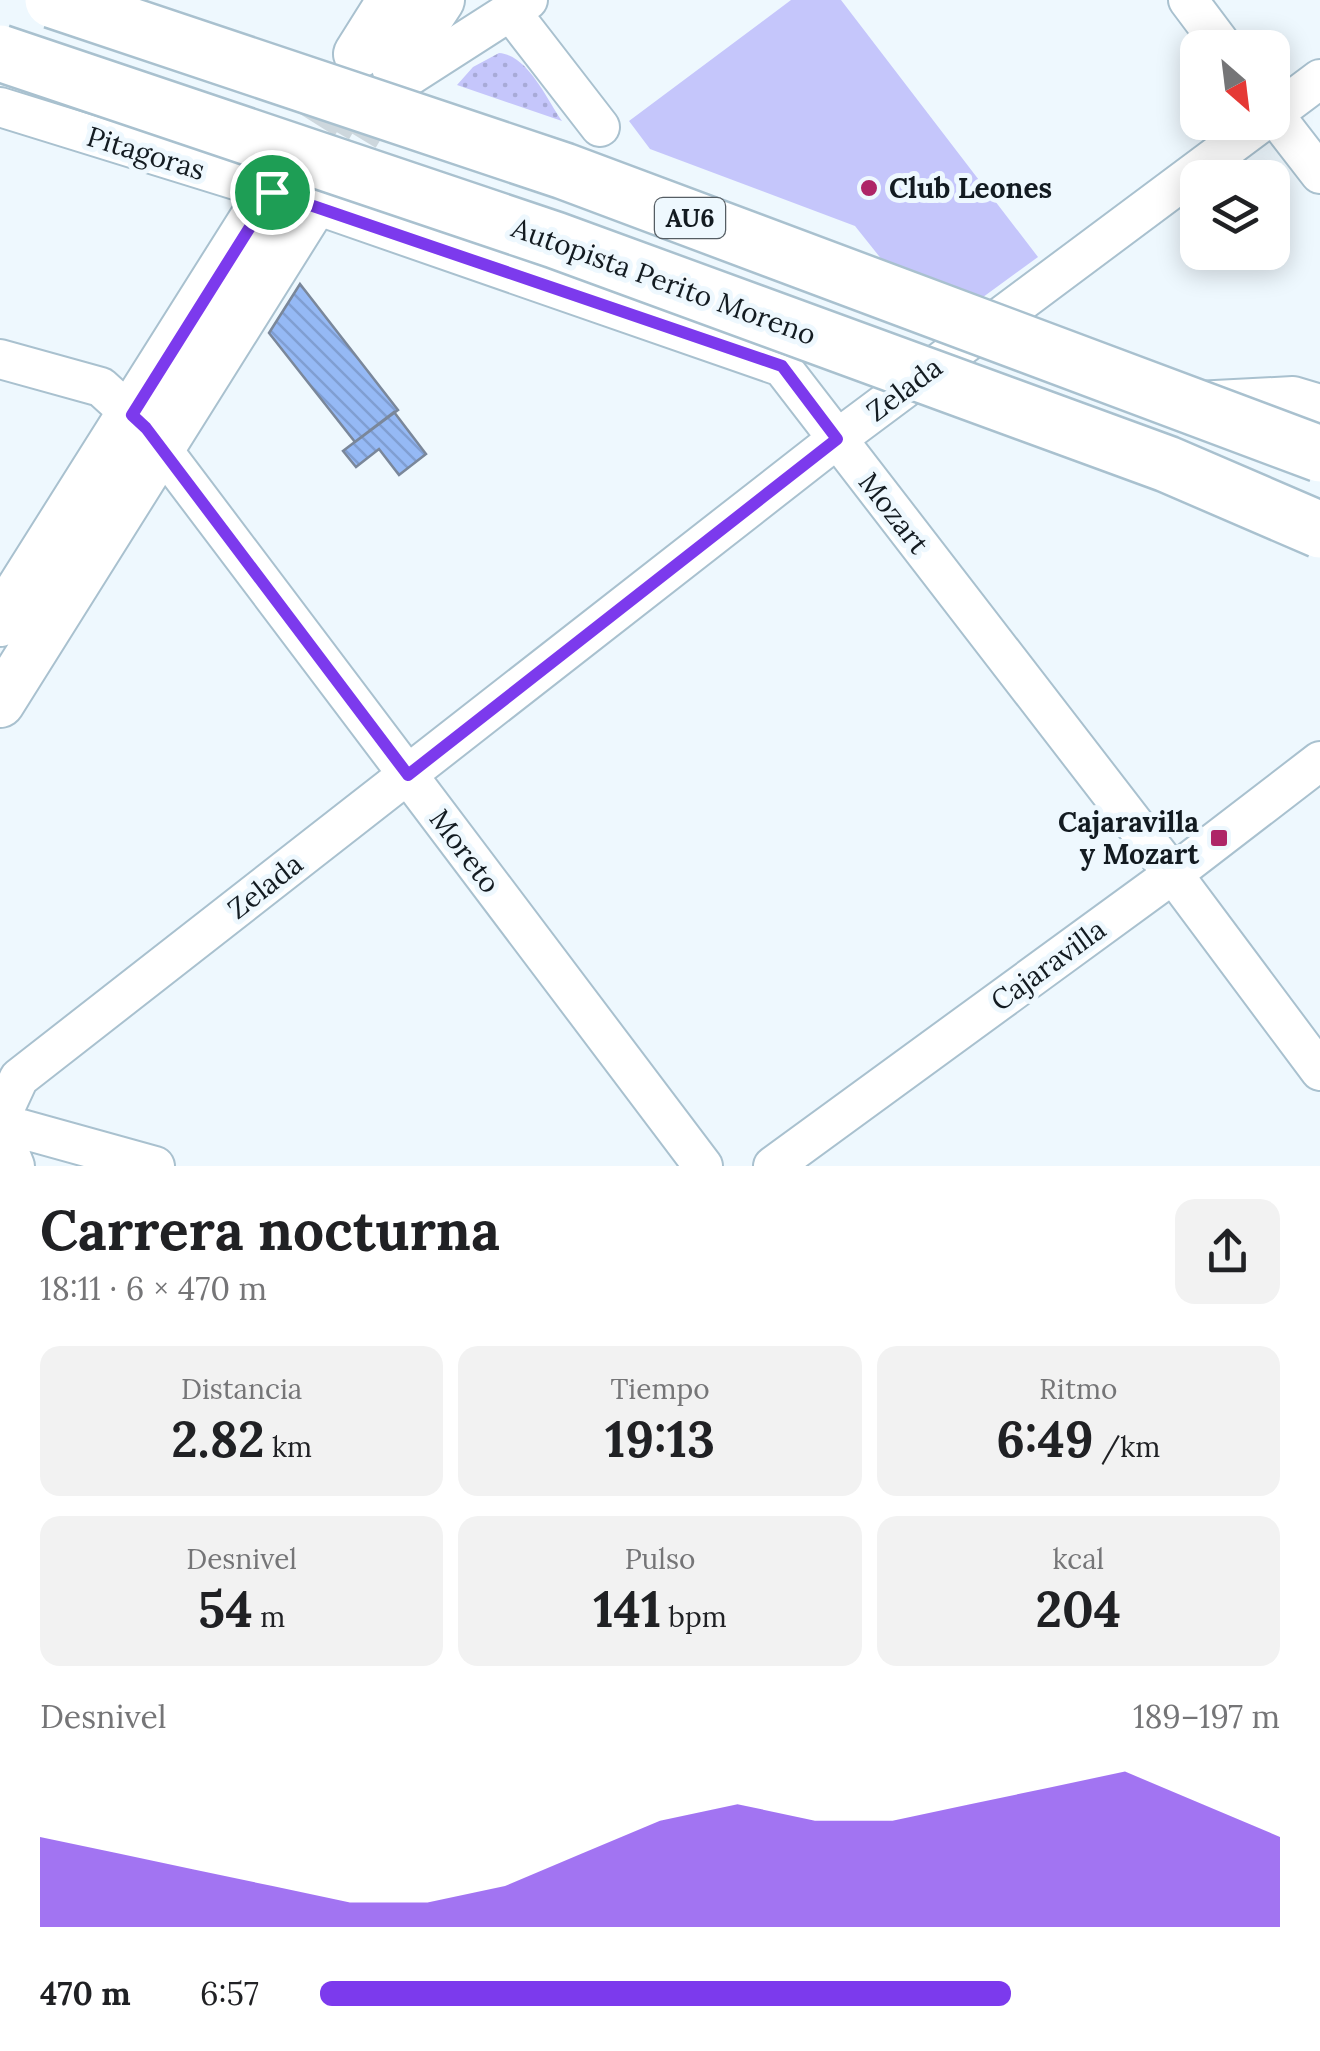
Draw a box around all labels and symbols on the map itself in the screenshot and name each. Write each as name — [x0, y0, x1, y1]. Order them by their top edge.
north arrow — [1180, 30, 1290, 140]
street label: Pitagoras — [83, 118, 209, 188]
pin — [230, 150, 315, 235]
place label: Club Leones — [889, 170, 1052, 206]
marker: Club Leones — [858, 177, 880, 199]
road number: AU6 — [655, 198, 725, 238]
street label: Autopista Perito Moreno — [506, 209, 821, 353]
street label: Zelada — [859, 349, 949, 429]
street label: Mozart — [851, 465, 937, 561]
street label: Moreto — [422, 802, 508, 900]
place label: Cajaravilla y Mozart — [1058, 804, 1199, 872]
marker: Cajaravilla y Mozart — [1208, 827, 1230, 849]
street label: Zelada — [220, 845, 310, 927]
street label: Cajaravilla — [983, 911, 1113, 1019]

